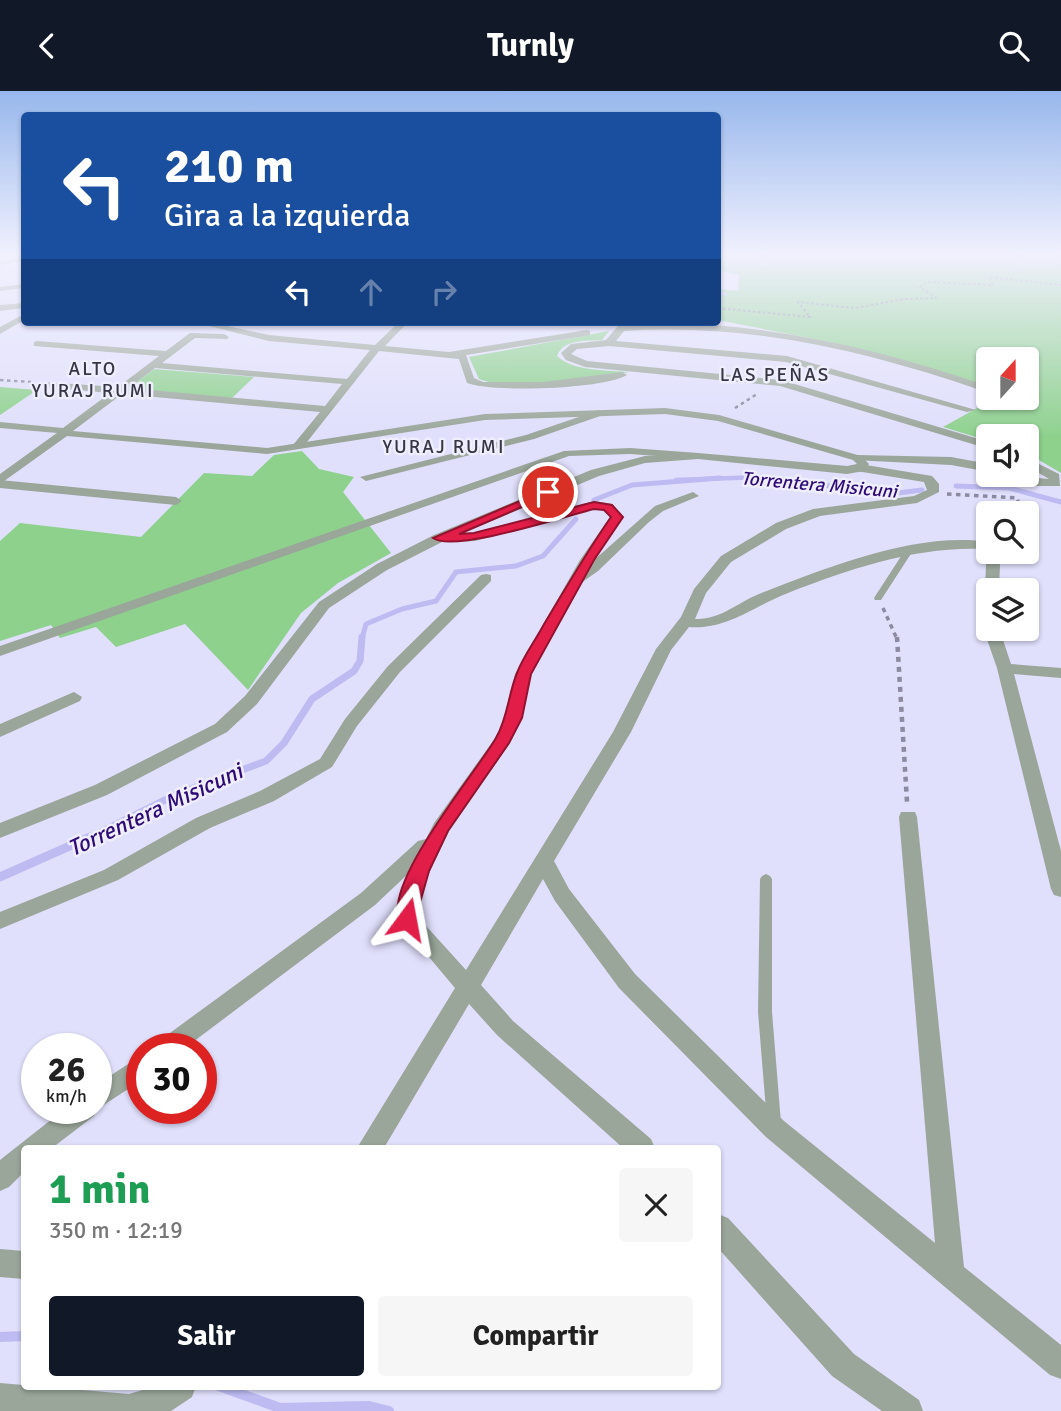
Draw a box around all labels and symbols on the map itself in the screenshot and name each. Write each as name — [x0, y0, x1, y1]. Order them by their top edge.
north arrow — [976, 347, 1040, 409]
district label: ALTO YURAJ RUMI — [31, 357, 155, 403]
district label: LAS PEÑAS — [720, 363, 830, 387]
district label: YURAJ RUMI — [382, 435, 506, 459]
pin — [518, 462, 578, 522]
water label: Torrentera Misicuni — [740, 466, 900, 504]
water label: Torrentera Misicuni — [63, 756, 250, 863]
position arrow — [370, 882, 444, 956]
speed limit sign: 30 — [126, 1033, 217, 1124]

